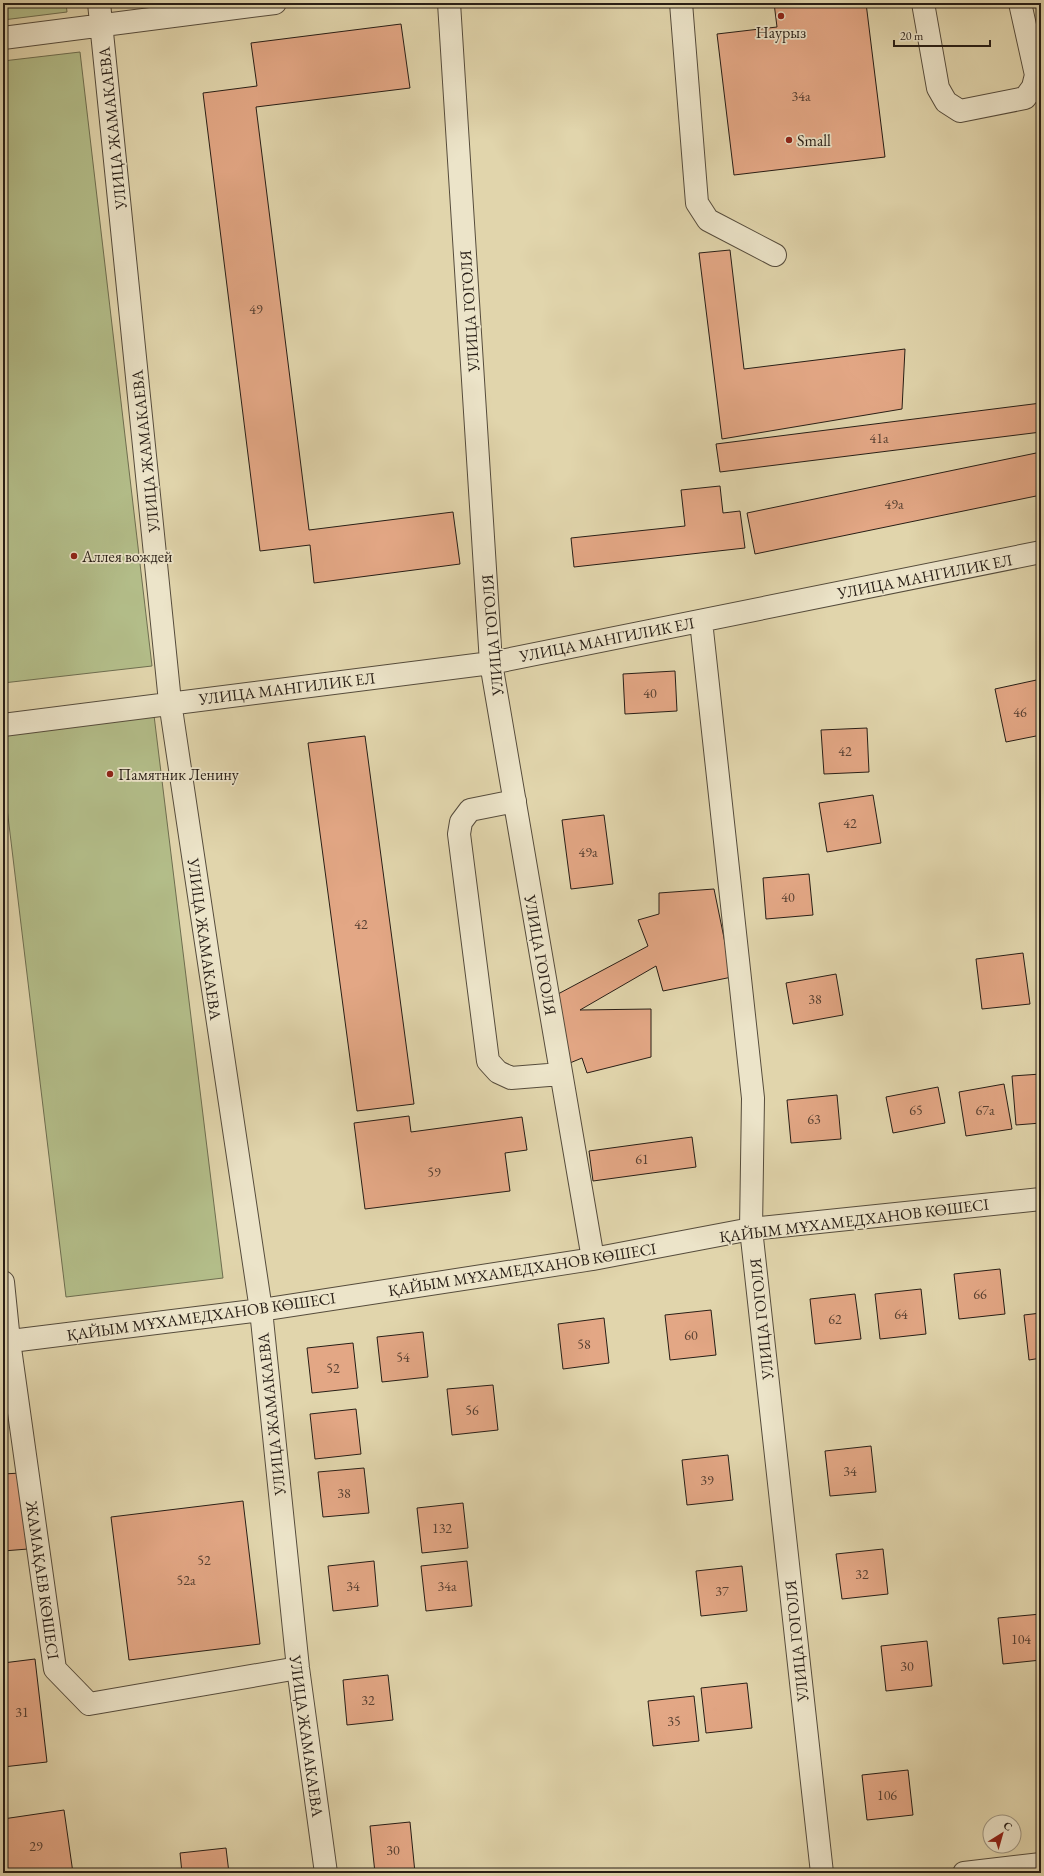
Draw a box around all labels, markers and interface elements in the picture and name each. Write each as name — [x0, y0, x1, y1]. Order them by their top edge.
marker: Наурыз — [776, 11, 786, 21]
place label: Наурыз — [756, 22, 806, 43]
scale bar — [894, 22, 990, 48]
text: 20 m — [900, 28, 924, 44]
street label: УЛИЦА ЖАМАКАЕВА — [93, 45, 132, 211]
house number: 34а — [791, 87, 811, 105]
place label: Small — [797, 130, 831, 151]
marker: Small — [784, 135, 794, 145]
street label: УЛИЦА ГОГОЛЯ — [455, 249, 484, 374]
house number: 49 — [249, 300, 263, 318]
street label: УЛИЦА ЖАМАКАЕВА — [126, 368, 165, 534]
house number: 41а — [869, 429, 889, 447]
house number: 49а — [884, 495, 904, 513]
place label: Аллея вождей — [81, 546, 173, 567]
street label: УЛИЦА МАНГИЛИК ЕЛ — [835, 549, 1014, 604]
marker: Аллея вождей — [69, 551, 79, 561]
street label: УЛИЦА ГОГОЛЯ — [477, 573, 508, 698]
street label: УЛИЦА МАНГИЛИК ЕЛ — [517, 612, 696, 667]
street label: УЛИЦА МАНГИЛИК ЕЛ — [196, 667, 377, 710]
house number: 40 — [643, 684, 657, 702]
house number: 46 — [1013, 703, 1027, 721]
house number: 42 — [838, 742, 852, 760]
place label: Памятник Ленину — [118, 764, 240, 785]
marker: Памятник Ленину — [105, 769, 115, 779]
house number: 42 — [843, 814, 857, 832]
house number: 49а — [578, 843, 598, 861]
street label: УЛИЦА ЖАМАКАЕВА — [183, 856, 226, 1022]
house number: 40 — [781, 888, 795, 906]
street label: УЛИЦА ГОГОЛЯ — [519, 892, 561, 1017]
house number: 42 — [354, 915, 368, 933]
house number: 38 — [808, 990, 822, 1008]
house number: 65 — [909, 1101, 923, 1119]
house number: 67а — [975, 1101, 995, 1119]
house number: 63 — [807, 1110, 821, 1128]
house number: 61 — [635, 1150, 649, 1168]
house number: 59 — [427, 1163, 441, 1181]
street label: ҚАЙЫМ МҰХАМЕДХАНОВ КӨШЕСІ — [718, 1193, 991, 1247]
street label: ҚАЙЫМ МҰХАМЕДХАНОВ КӨШЕСІ — [386, 1238, 658, 1301]
street label: УЛИЦА ГОГОЛЯ — [745, 1257, 778, 1382]
house number: 66 — [973, 1285, 987, 1303]
street label: ҚАЙЫМ МҰХАМЕДХАНОВ КӨШЕСІ — [65, 1287, 337, 1346]
house number: 64 — [894, 1305, 908, 1323]
house number: 62 — [828, 1310, 842, 1328]
house number: 60 — [684, 1326, 698, 1344]
street label: УЛИЦА ЖАМАКАЕВА — [252, 1331, 291, 1497]
house number: 58 — [577, 1335, 591, 1353]
house number: 54 — [396, 1348, 410, 1366]
house number: 52 — [326, 1359, 340, 1377]
house number: 56 — [465, 1401, 479, 1419]
house number: 34 — [843, 1462, 857, 1480]
house number: 39 — [700, 1471, 714, 1489]
house number: 38 — [337, 1484, 351, 1502]
street label: ЖАМАҚАЕВ КӨШЕСІ — [21, 1498, 64, 1661]
house number: 132 — [432, 1519, 452, 1537]
house number: 52 — [197, 1551, 211, 1569]
house number: 32 — [855, 1565, 869, 1583]
house number: 52а — [176, 1571, 196, 1589]
house number: 34 — [346, 1577, 360, 1595]
house number: 34а — [437, 1577, 457, 1595]
street label: УЛИЦА ГОГОЛЯ — [780, 1579, 813, 1704]
house number: 37 — [715, 1582, 729, 1600]
house number: 104 — [1011, 1630, 1031, 1648]
street label: УЛИЦА ЖАМАКАЕВА — [285, 1653, 328, 1819]
house number: 30 — [900, 1657, 914, 1675]
house number: 32 — [361, 1691, 375, 1709]
house number: 31 — [15, 1703, 29, 1721]
house number: 35 — [667, 1712, 681, 1730]
house number: 106 — [877, 1786, 897, 1804]
north arrow — [982, 1814, 1022, 1854]
text: С — [1001, 1818, 1016, 1834]
house number: 29 — [29, 1837, 43, 1855]
house number: 30 — [386, 1841, 400, 1859]

